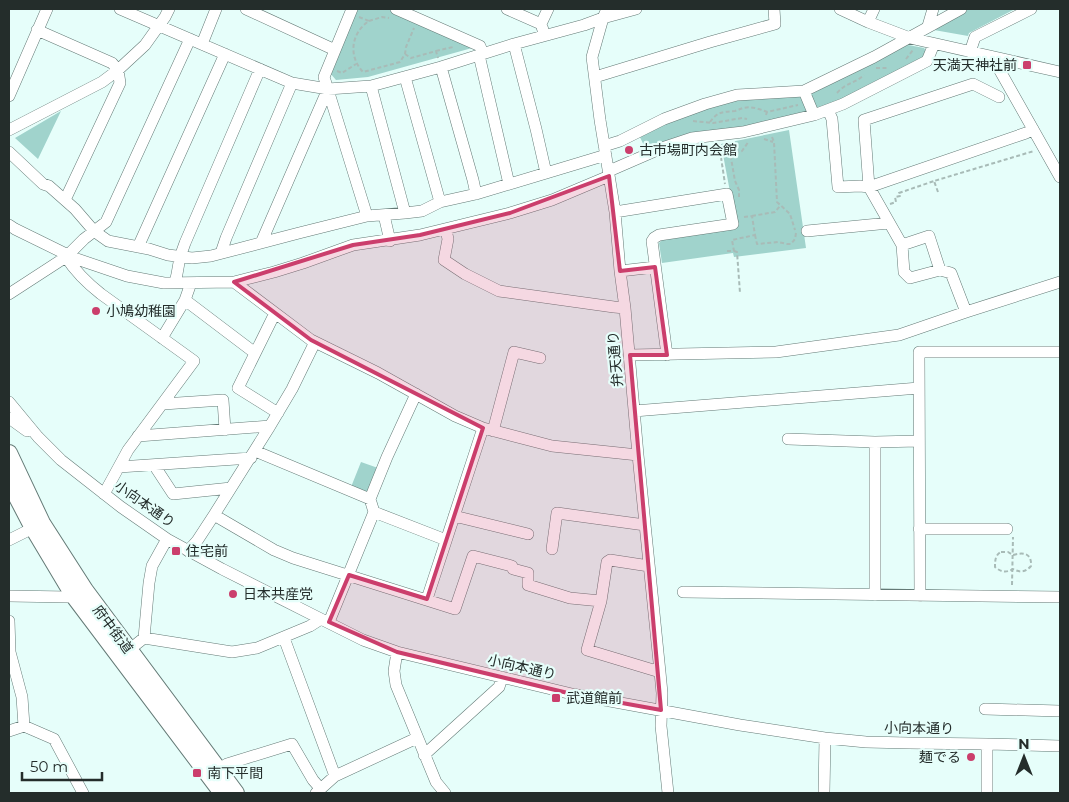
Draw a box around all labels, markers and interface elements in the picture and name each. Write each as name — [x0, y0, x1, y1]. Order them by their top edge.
place label: 天満天神社前 — [933, 56, 1017, 74]
marker: 天満天神社前 — [1021, 59, 1033, 71]
place label: 古市場町内会館 — [639, 141, 737, 159]
marker: 古市場町内会館 — [623, 144, 635, 156]
place label: 小鳩幼稚園 — [106, 302, 176, 320]
marker: 小鳩幼稚園 — [90, 305, 102, 317]
street label: 弁天通り — [604, 330, 626, 388]
street label: 小向本通り — [111, 477, 179, 531]
place label: 住宅前 — [186, 542, 228, 560]
marker: 住宅前 — [170, 545, 182, 557]
place label: 日本共産党 — [243, 585, 313, 603]
marker: 日本共産党 — [227, 588, 239, 600]
street label: 府中街道 — [89, 601, 137, 657]
street label: 小向本通り — [486, 650, 558, 684]
place label: 武道館前 — [566, 689, 622, 707]
marker: 武道館前 — [550, 692, 562, 704]
street label: 小向本通り — [884, 718, 954, 738]
north arrow — [999, 732, 1049, 782]
text: N — [1018, 735, 1030, 753]
place label: 麺でる — [919, 748, 961, 766]
scale bar — [22, 750, 102, 782]
marker: 麺でる — [965, 751, 977, 763]
text: 50 m — [30, 757, 68, 776]
place label: 南下平間 — [207, 764, 263, 782]
marker: 南下平間 — [191, 767, 203, 779]

